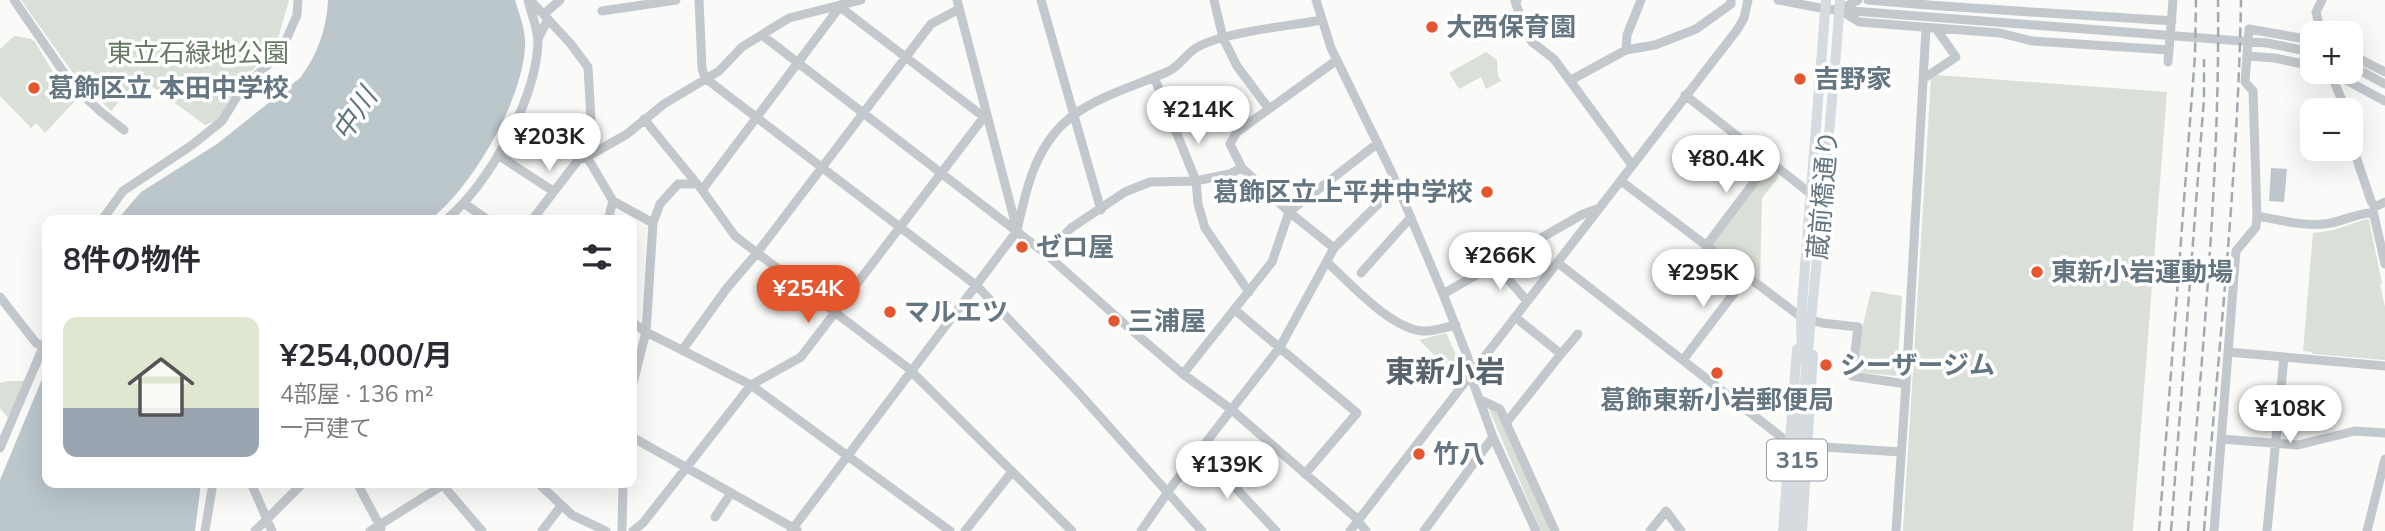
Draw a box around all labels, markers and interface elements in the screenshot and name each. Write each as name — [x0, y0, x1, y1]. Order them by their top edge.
place label: 大西保育園 — [1446, 10, 1576, 43]
marker: 大西保育園 — [1424, 19, 1440, 35]
map controls — [2300, 21, 2363, 161]
button: + — [2300, 21, 2363, 84]
park label: 東立石緑地公園 — [107, 36, 289, 69]
place label: 吉野家 — [1814, 62, 1892, 95]
place label: 葛飾区立 本田中学校 — [48, 71, 289, 104]
marker: 吉野家 — [1792, 71, 1808, 87]
water label: 中川 — [323, 78, 385, 147]
marker: 葛飾区立 本田中学校 — [26, 80, 42, 96]
pin: ¥214K — [1149, 86, 1247, 146]
text: ¥214K — [1163, 94, 1233, 123]
button: − — [2300, 98, 2363, 161]
pin: ¥203K — [500, 114, 598, 173]
text: ¥203K — [514, 121, 584, 150]
street label: 蔵前橋通り — [1800, 129, 1845, 261]
pin: ¥80.4K — [1669, 136, 1783, 195]
text: ¥80.4K — [1688, 143, 1764, 172]
place label: 葛飾区立上平井中学校 — [1213, 175, 1473, 208]
marker: 葛飾区立上平井中学校 — [1479, 184, 1495, 200]
place label: ゼロ屋 — [1036, 230, 1114, 263]
pin: ¥266K — [1451, 232, 1549, 292]
icon: filters — [578, 238, 616, 276]
marker: ゼロ屋 — [1014, 239, 1030, 255]
text: 8件の物件 — [63, 240, 201, 278]
text: ¥266K — [1465, 240, 1535, 269]
pin: ¥295K — [1654, 250, 1752, 309]
place label: 東新小岩運動場 — [2051, 255, 2233, 288]
text: ¥295K — [1668, 257, 1738, 286]
marker: 東新小岩運動場 — [2029, 264, 2045, 280]
pin: ¥254K — [759, 266, 857, 325]
text: ¥254K — [773, 273, 843, 302]
place label: マルエツ — [904, 295, 1008, 328]
marker: マルエツ — [882, 304, 898, 320]
place label: 三浦屋 — [1128, 304, 1206, 337]
marker: 三浦屋 — [1106, 313, 1122, 329]
text: ¥254,000/月 — [280, 336, 453, 374]
icon: home — [119, 345, 203, 429]
place label: シーザージム — [1840, 348, 1995, 381]
district label: 東新小岩 — [1385, 352, 1505, 390]
marker: シーザージム — [1818, 357, 1834, 373]
marker: 葛飾東新小岩郵便局 — [1709, 365, 1725, 381]
text: 4部屋 · 136 m² — [280, 379, 433, 408]
place label: 葛飾東新小岩郵便局 — [1600, 383, 1834, 416]
pin: ¥108K — [2241, 386, 2339, 445]
text: ¥108K — [2255, 393, 2325, 422]
text: 一戸建て — [280, 413, 372, 442]
place label: 竹八 — [1433, 437, 1485, 470]
road number: 315 — [1767, 439, 1827, 480]
pin: ¥139K — [1178, 442, 1276, 501]
marker: 竹八 — [1411, 446, 1427, 462]
text: ¥139K — [1192, 449, 1262, 478]

